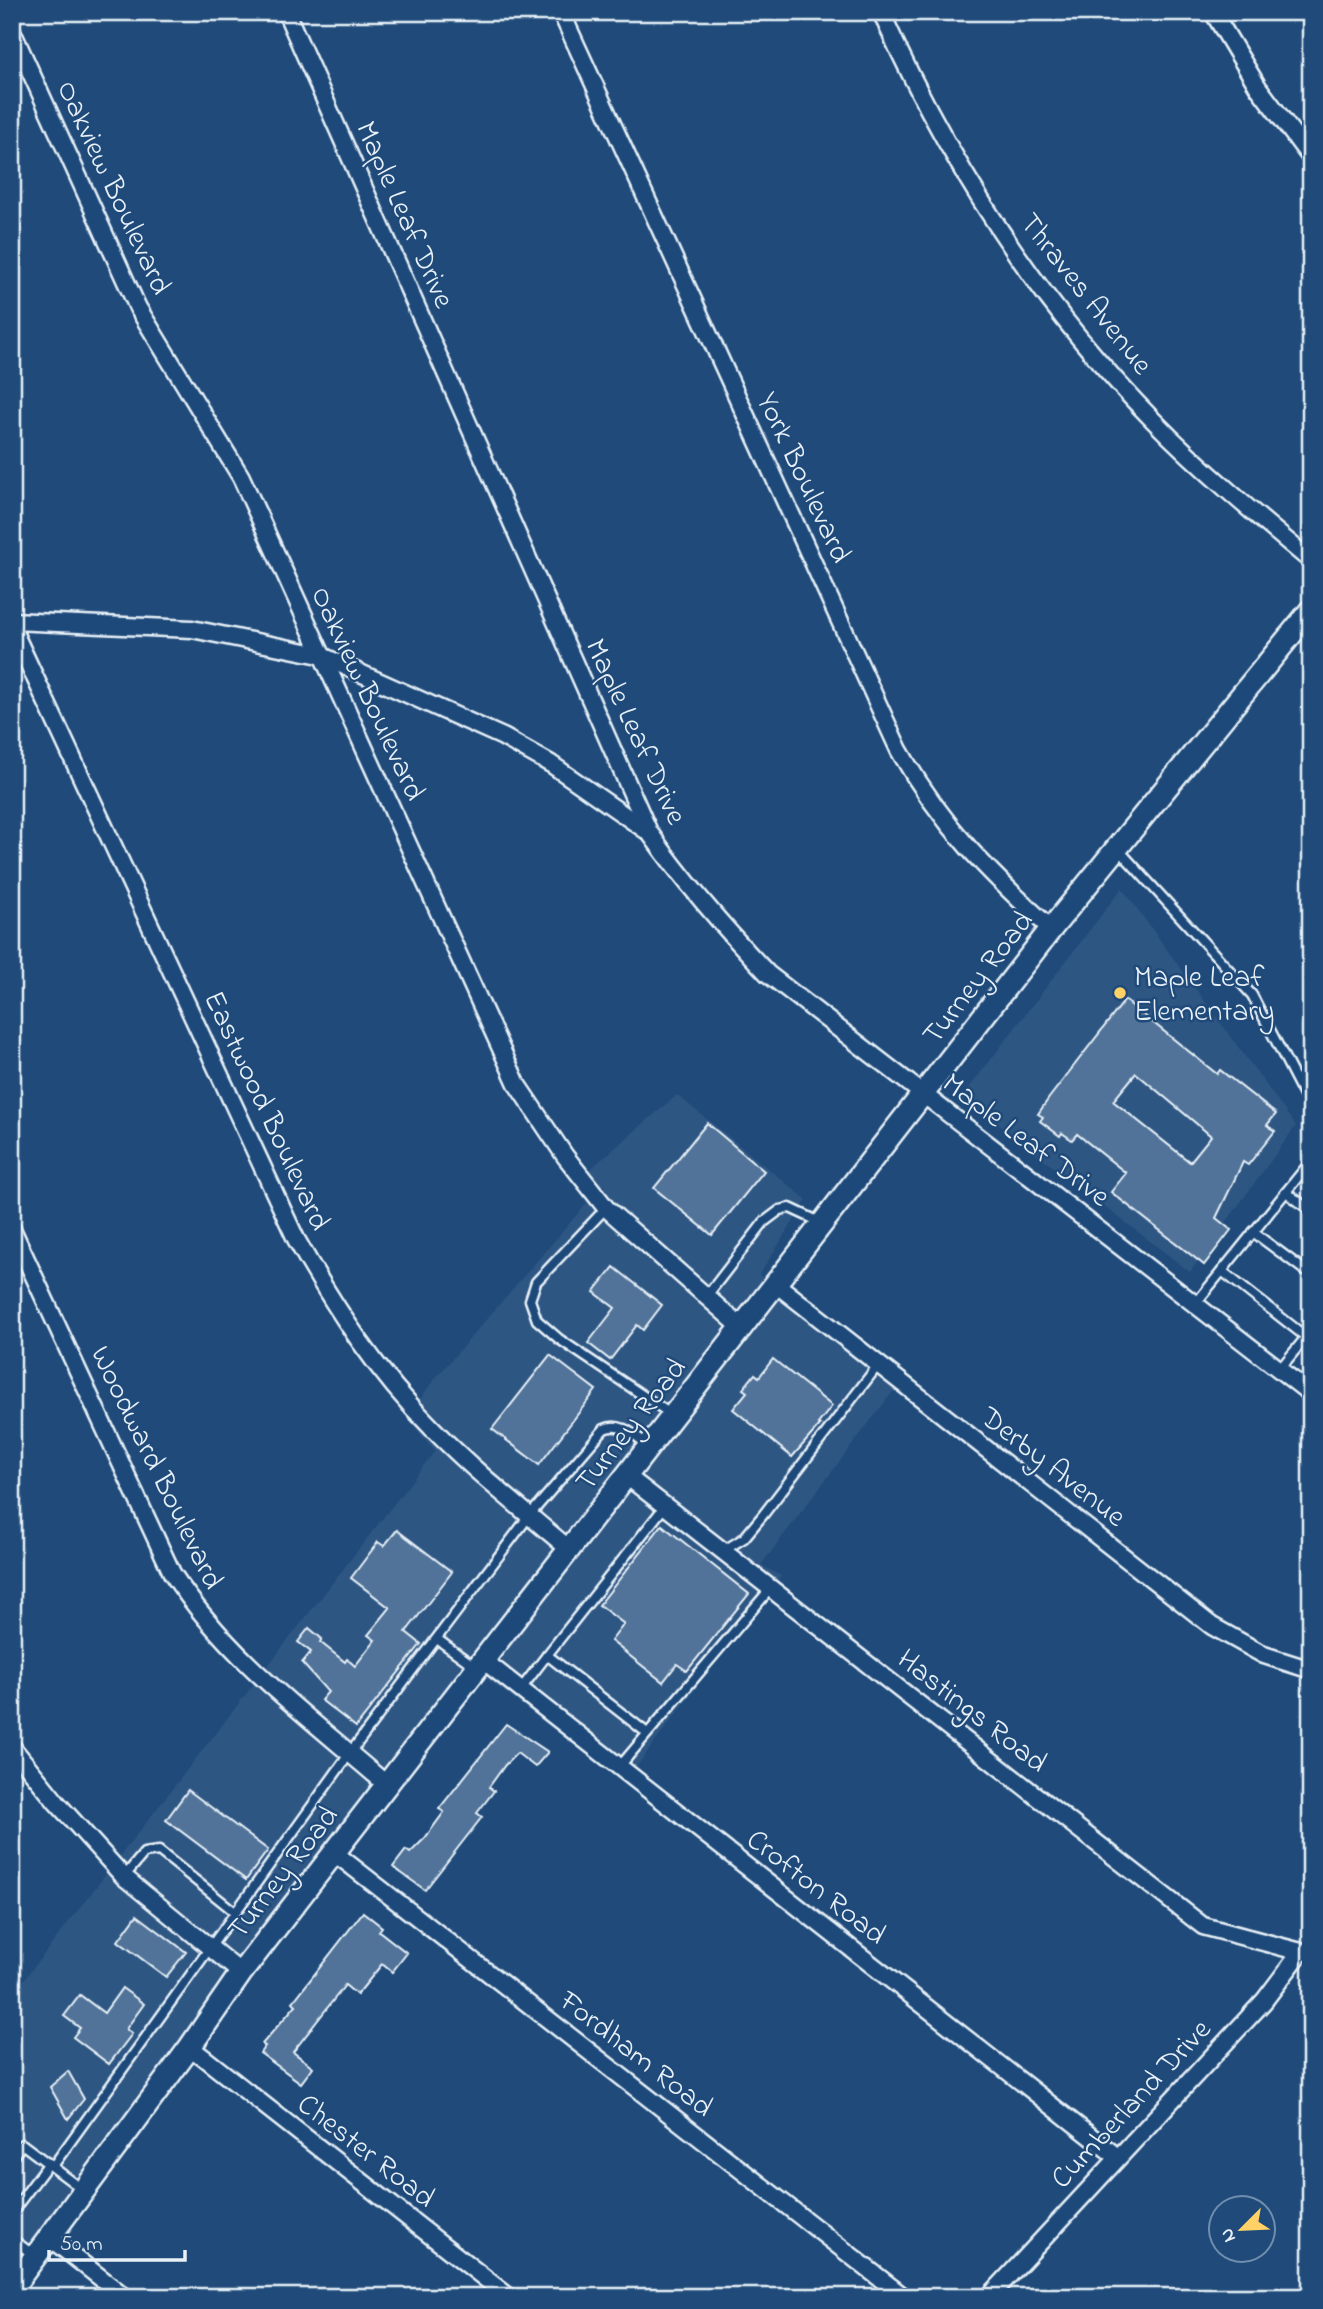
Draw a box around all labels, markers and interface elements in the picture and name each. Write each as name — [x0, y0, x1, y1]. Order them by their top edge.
street label: Oakview Boulevard — [43, 74, 181, 303]
street label: Maple Leaf Drive — [342, 115, 464, 316]
street label: Thraves Avenue — [1007, 204, 1162, 386]
street label: York Boulevard — [744, 386, 861, 571]
street label: Oakview Boulevard — [297, 580, 435, 809]
street label: Maple Leaf Drive — [572, 632, 697, 833]
street label: Turney Road — [913, 902, 1046, 1055]
place label: Maple Leaf Elementary — [1134, 957, 1274, 1035]
street label: Eastwood Boulevard — [190, 984, 340, 1238]
marker: Maple Leaf Elementary — [1112, 985, 1128, 1001]
street label: Maple Leaf Drive — [932, 1063, 1119, 1220]
street label: Woodward Boulevard — [77, 1339, 233, 1598]
street label: Turney Road — [566, 1349, 699, 1502]
street label: Derby Avenue — [969, 1397, 1135, 1540]
street label: Hastings Road — [886, 1639, 1056, 1785]
street label: Turney Road — [218, 1797, 351, 1950]
street label: Crofton Road — [736, 1820, 895, 1957]
street label: Fordham Road — [548, 1980, 722, 2130]
street label: Cumberland Drive — [1042, 2010, 1223, 2200]
street label: Chester Road — [287, 2084, 444, 2221]
north arrow — [1208, 2194, 1278, 2264]
scale bar — [49, 2218, 186, 2262]
text: N — [1214, 2223, 1244, 2246]
text: 50 m — [60, 2230, 103, 2260]

